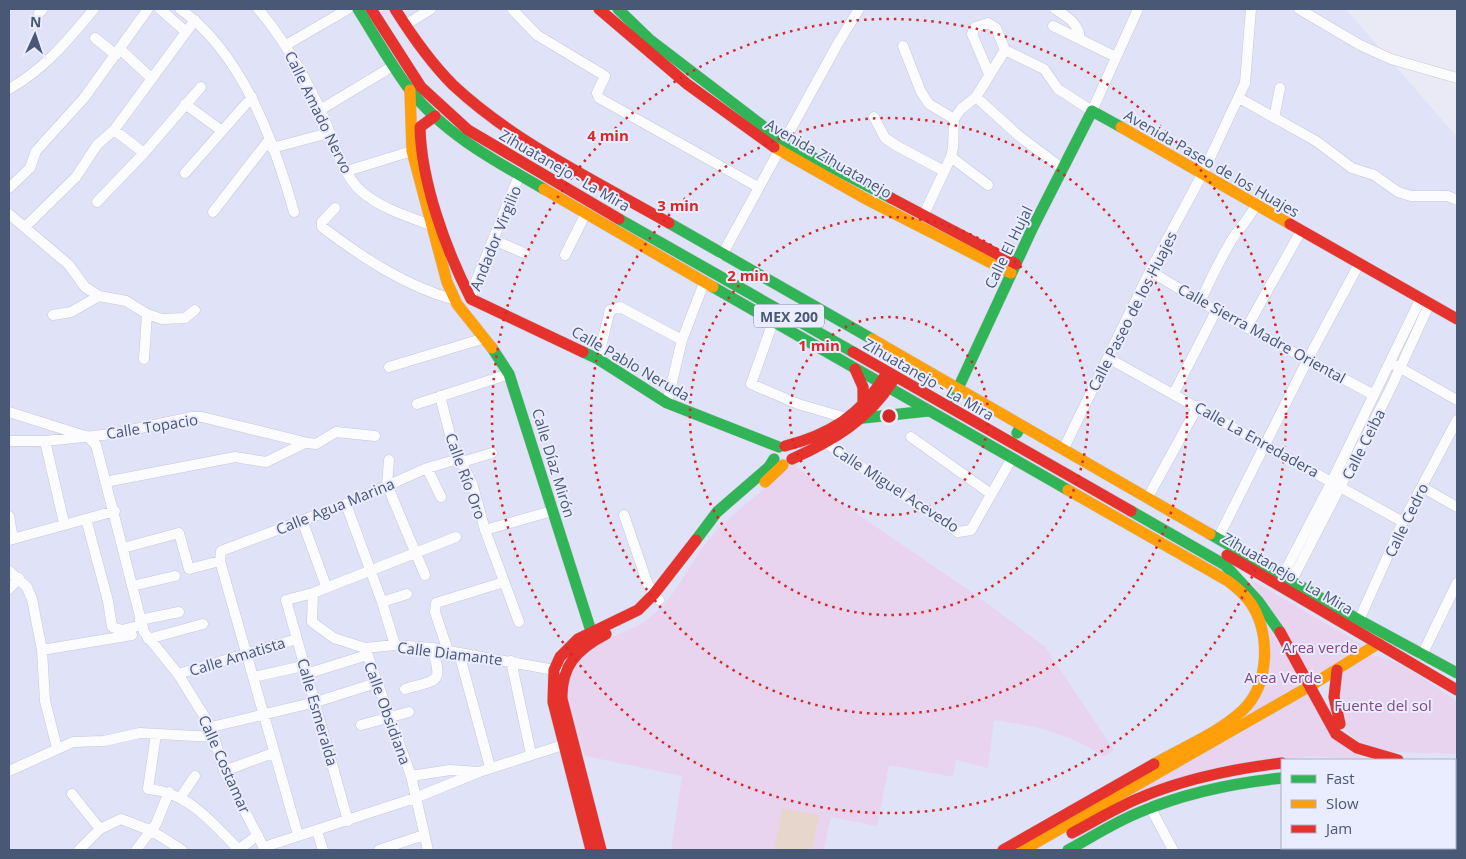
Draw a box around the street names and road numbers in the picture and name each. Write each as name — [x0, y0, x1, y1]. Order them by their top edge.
street label: Calle Amado Nervo — [281, 47, 357, 177]
street label: Avenida Paseo de los Huajes — [1121, 105, 1303, 221]
street label: Avenida Zihuatanejo — [762, 114, 896, 202]
street label: Zihuatanejo - La Mira — [496, 124, 634, 216]
street label: Andador Virgilio — [465, 182, 525, 294]
street label: Calle El Hujal — [979, 202, 1037, 292]
street label: Calle Paseo de los Huajes — [1083, 228, 1181, 394]
street label: Calle Sierra Madre Oriental — [1175, 279, 1349, 387]
road number: MEX 200 — [754, 304, 824, 328]
street label: Calle Pablo Neruda — [568, 321, 694, 405]
street label: Zihuatanejo - La Mira — [860, 333, 998, 425]
street label: Calle La Enredadera — [1191, 396, 1323, 482]
street label: Calle Ceiba — [1337, 405, 1389, 483]
street label: Calle Díaz Mirón — [528, 406, 580, 520]
street label: Calle Topacio — [105, 409, 199, 443]
street label: Calle Río Oro — [441, 430, 491, 522]
street label: Calle Miguel Acevedo — [829, 439, 963, 537]
street label: Calle Agua Marina — [273, 473, 397, 539]
street label: Calle Cedro — [1380, 480, 1432, 560]
street label: Zihuatanejo - La Mira — [1219, 527, 1357, 619]
street label: Calle Amatista — [187, 632, 287, 680]
street label: Calle Diamante — [396, 637, 504, 669]
street label: Calle Esmeralda — [293, 656, 343, 768]
street label: Calle Obsidiana — [360, 659, 416, 767]
street label: Calle Costamar — [194, 712, 256, 816]

